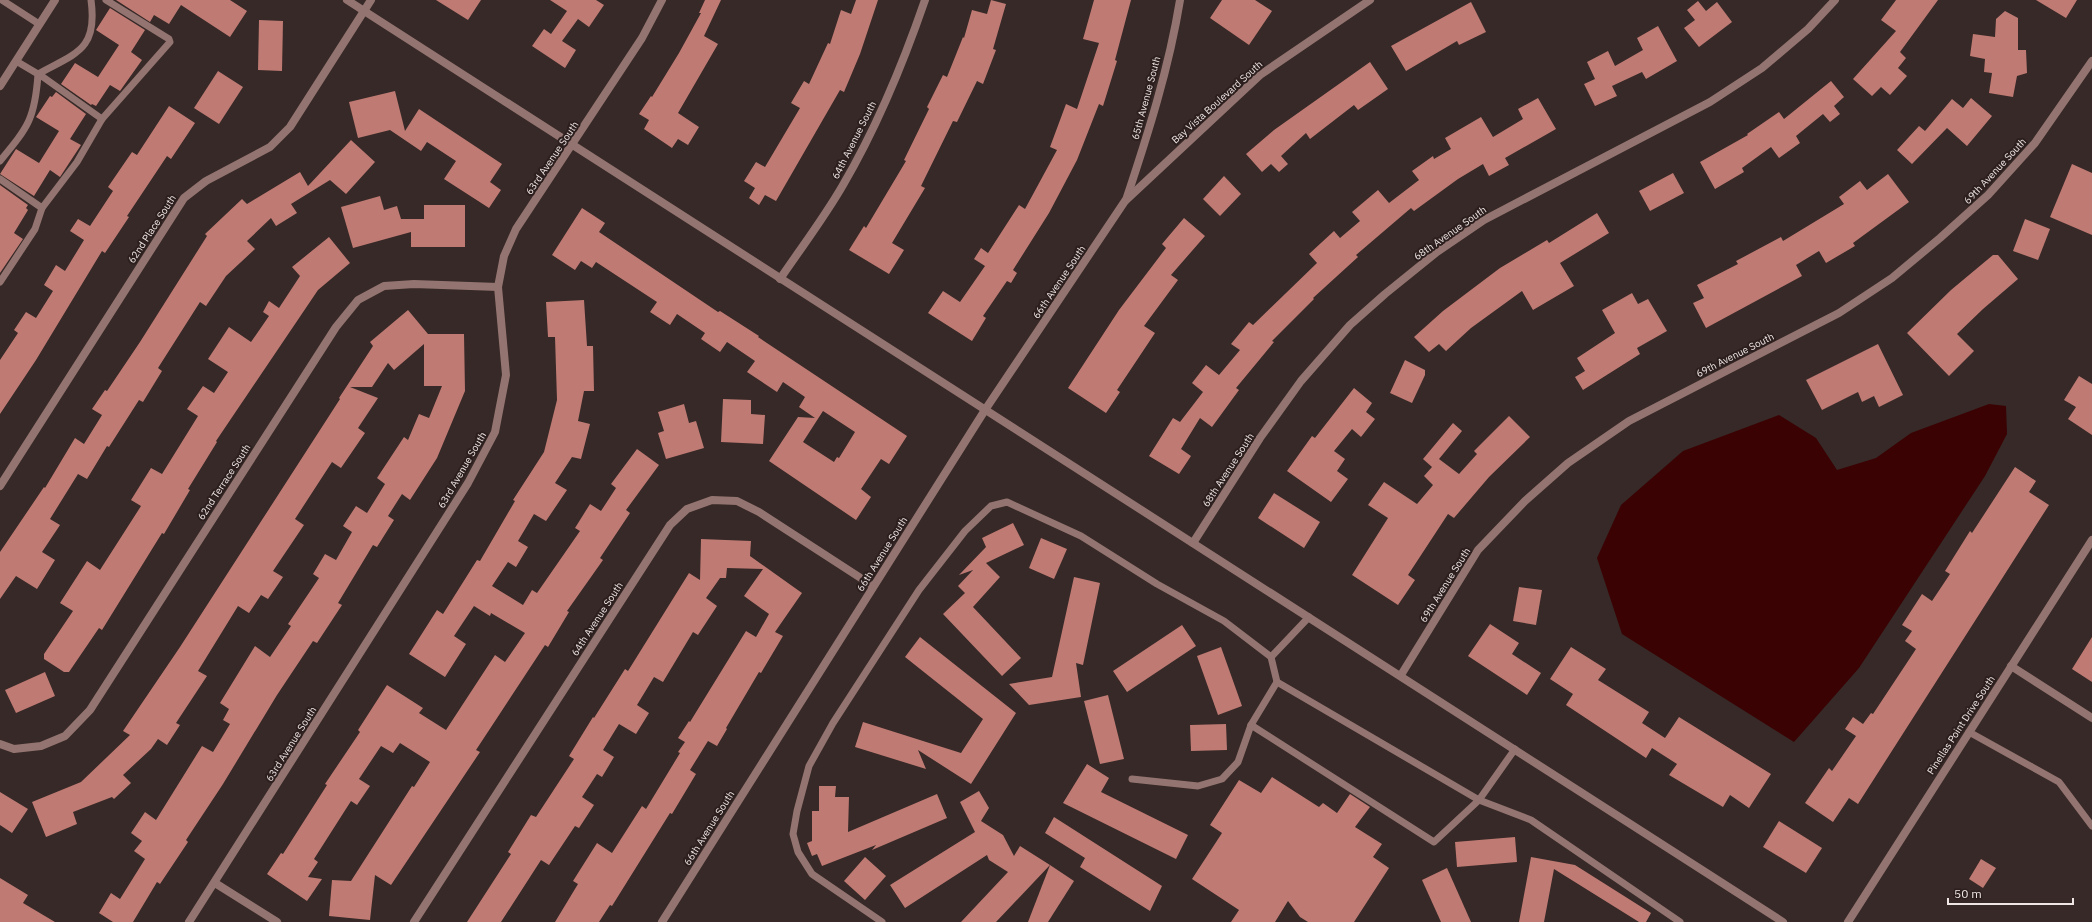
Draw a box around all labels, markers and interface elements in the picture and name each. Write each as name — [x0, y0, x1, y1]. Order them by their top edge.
street label: 65th Avenue South — [1129, 55, 1163, 141]
street label: Bay Vista Boulevard South — [1169, 58, 1265, 146]
street label: 64th Avenue South — [829, 99, 879, 181]
street label: 63rd Avenue South — [523, 119, 581, 197]
street label: 69th Avenue South — [1961, 135, 2029, 207]
street label: 62nd Place South — [125, 192, 179, 266]
street label: 68th Avenue South — [1411, 203, 1489, 263]
street label: 66th Avenue South — [1030, 243, 1088, 321]
street label: 69th Avenue South — [1694, 330, 1776, 380]
street label: 63rd Avenue South — [435, 430, 489, 510]
street label: 68th Avenue South — [1199, 431, 1257, 509]
street label: 62nd Terrace South — [195, 441, 253, 523]
street label: 66th Avenue South — [854, 514, 910, 594]
street label: 69th Avenue South — [1417, 545, 1473, 625]
street label: 64th Avenue South — [568, 580, 626, 658]
street label: Pinellas Point Drive South — [1924, 673, 1998, 777]
street label: 63rd Avenue South — [263, 704, 319, 784]
street label: 66th Avenue South — [681, 788, 737, 868]
scale bar — [1948, 880, 2073, 906]
text: 50 m — [1954, 886, 1982, 901]

